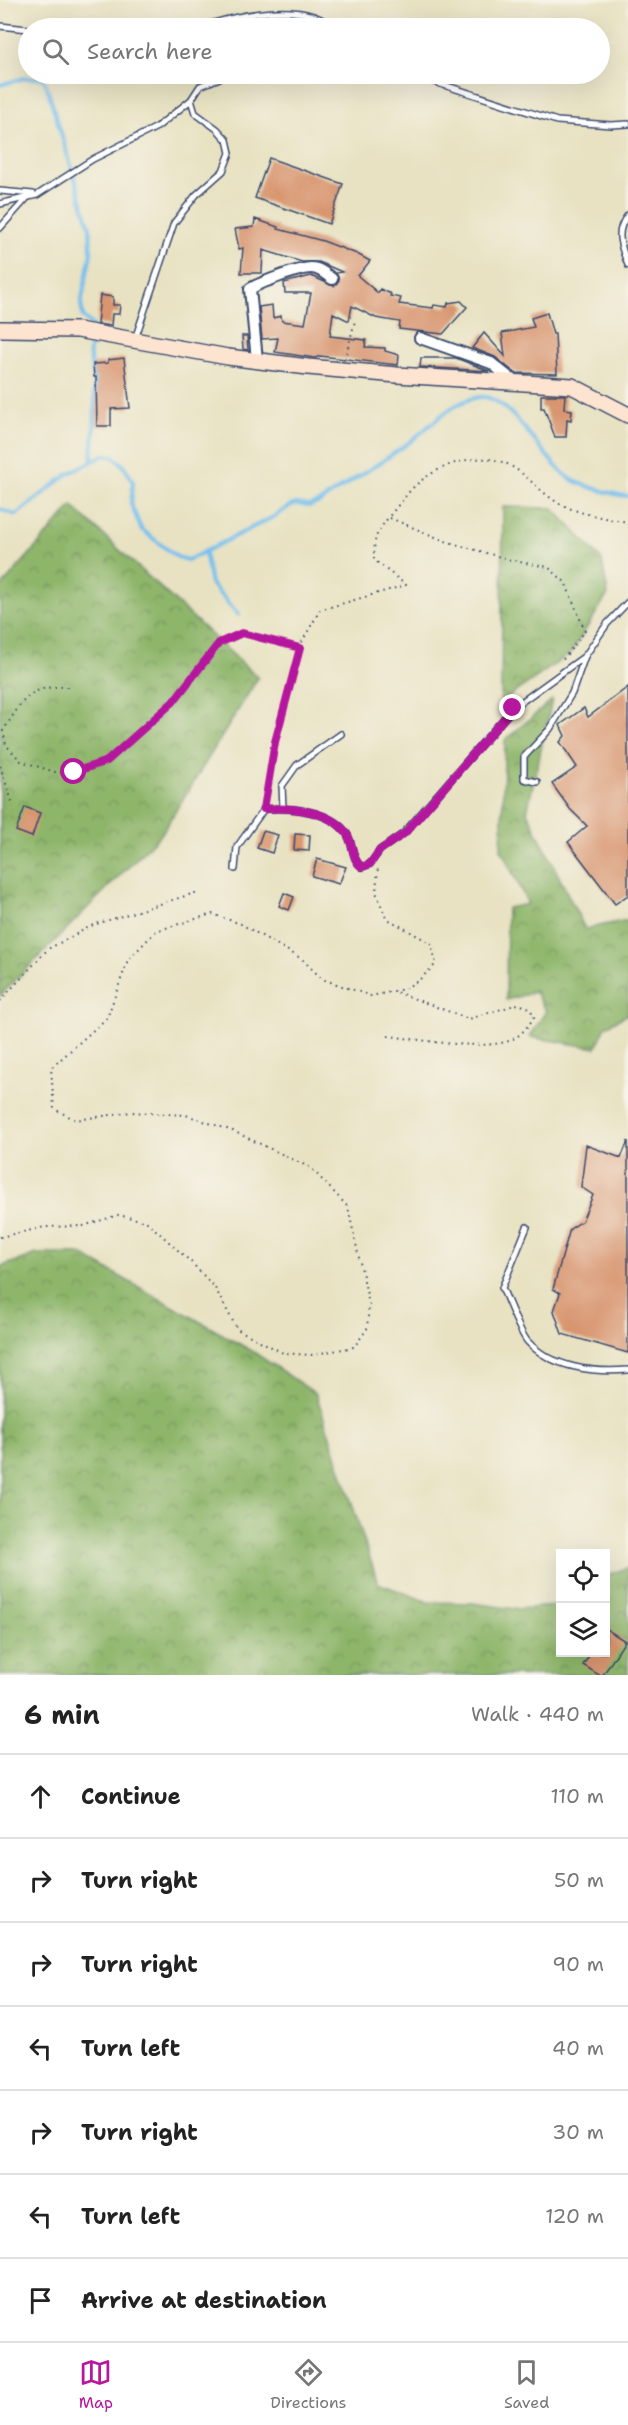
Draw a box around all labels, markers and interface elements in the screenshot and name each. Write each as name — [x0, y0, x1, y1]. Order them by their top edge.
search box — [18, 18, 610, 84]
icon: search — [39, 35, 72, 68]
text: Search here — [87, 37, 213, 66]
route end — [499, 694, 525, 720]
route start — [60, 758, 86, 784]
map controls — [556, 1549, 610, 1657]
button: locate — [556, 1549, 610, 1603]
button: layers — [556, 1603, 610, 1657]
text: 6 min — [24, 1697, 100, 1732]
text: Walk · 440 m — [471, 1701, 604, 1727]
icon: ahead — [24, 1780, 57, 1813]
text: Continue — [81, 1782, 181, 1811]
text: 110 m — [550, 1783, 604, 1809]
icon: right — [24, 1864, 57, 1897]
text: Turn right — [81, 1866, 198, 1895]
text: 50 m — [554, 1867, 604, 1893]
icon: right — [24, 1948, 57, 1981]
text: Turn right — [81, 1950, 198, 1979]
text: 90 m — [552, 1951, 604, 1977]
icon: left — [24, 2032, 57, 2065]
text: Turn left — [81, 2034, 180, 2063]
text: 40 m — [552, 2035, 604, 2061]
icon: right — [24, 2116, 57, 2149]
text: Turn right — [81, 2118, 198, 2147]
text: 30 m — [552, 2119, 604, 2145]
icon: left — [24, 2200, 57, 2233]
text: Turn left — [81, 2202, 180, 2231]
text: 120 m — [545, 2203, 604, 2229]
icon: arrive — [24, 2284, 57, 2317]
text: Arrive at destination — [81, 2286, 327, 2315]
tab: Map — [79, 2356, 113, 2413]
tab: Directions — [270, 2356, 347, 2413]
tab: Saved — [504, 2356, 549, 2413]

